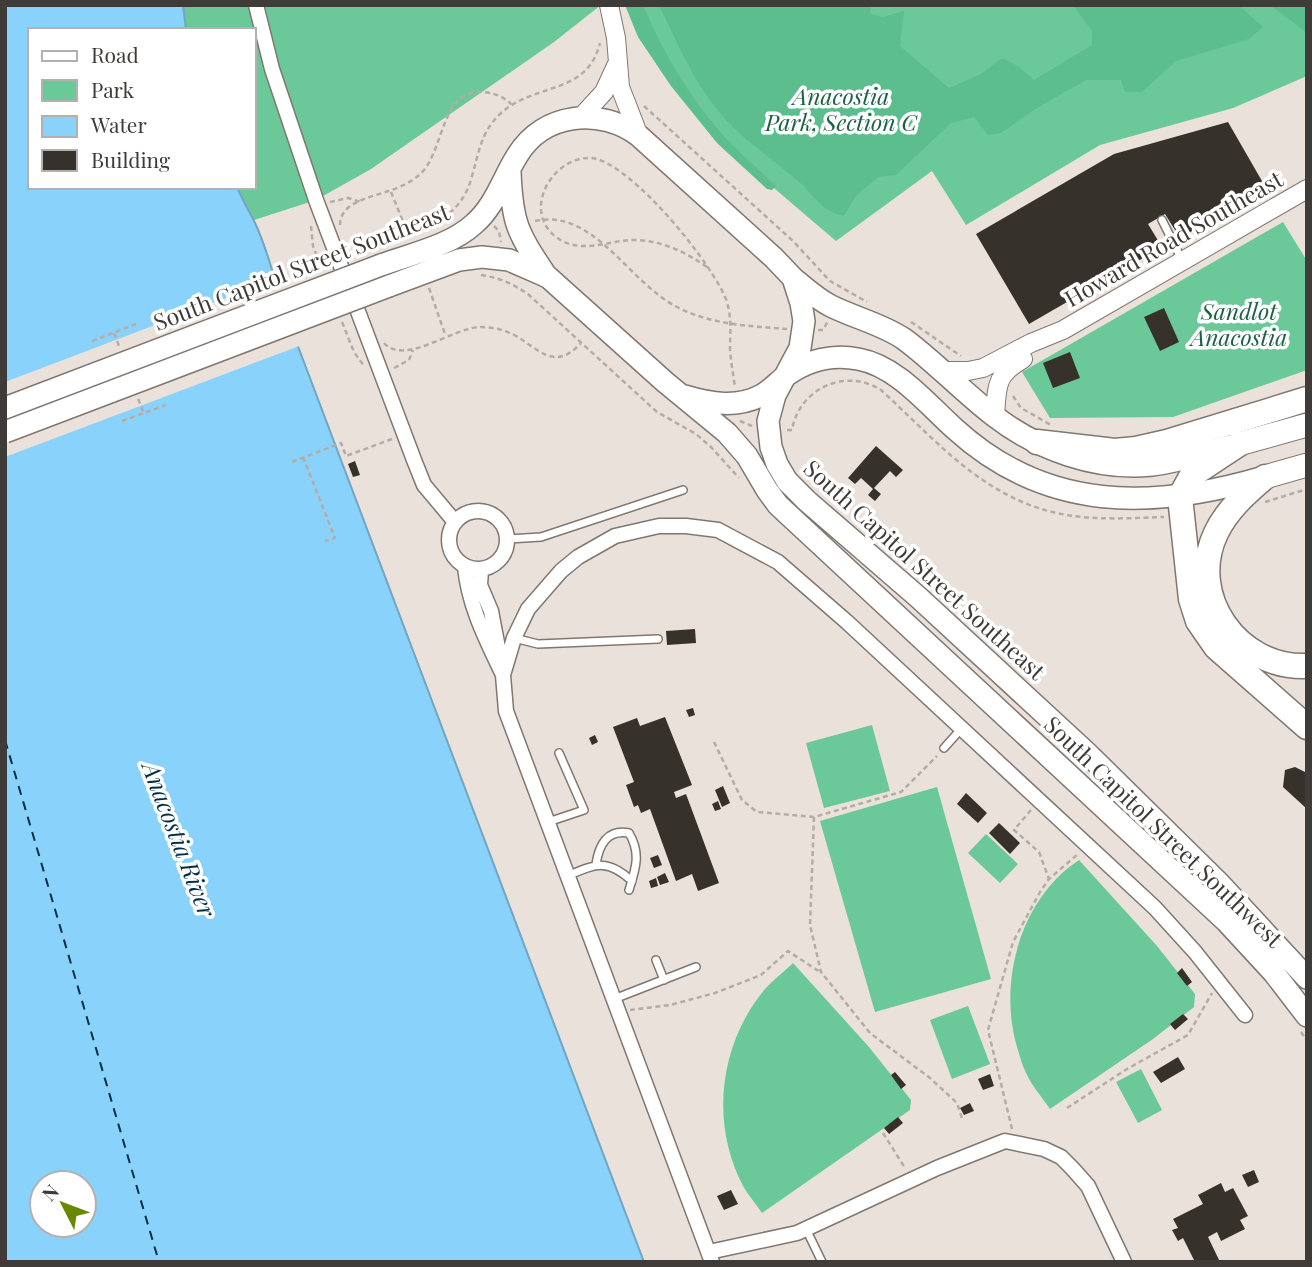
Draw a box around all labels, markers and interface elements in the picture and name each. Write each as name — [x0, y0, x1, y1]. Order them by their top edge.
legend — [28, 28, 256, 189]
text: Road — [91, 40, 139, 68]
text: Park — [91, 75, 135, 103]
park label: Anacostia Park, Section C — [764, 80, 918, 137]
text: Water — [90, 110, 147, 138]
text: Building — [91, 145, 170, 173]
street label: Howard Road Southeast — [1058, 162, 1288, 313]
street label: South Capitol Street Southeast — [149, 195, 454, 337]
park label: Sandlot Anacostia — [1189, 295, 1287, 352]
street label: South Capitol Street Southeast — [798, 452, 1053, 686]
street label: South Capitol Street Southwest — [1038, 709, 1291, 954]
water label: Anacostia River — [135, 754, 224, 922]
north arrow — [28, 1169, 98, 1239]
text: N — [35, 1178, 64, 1206]

